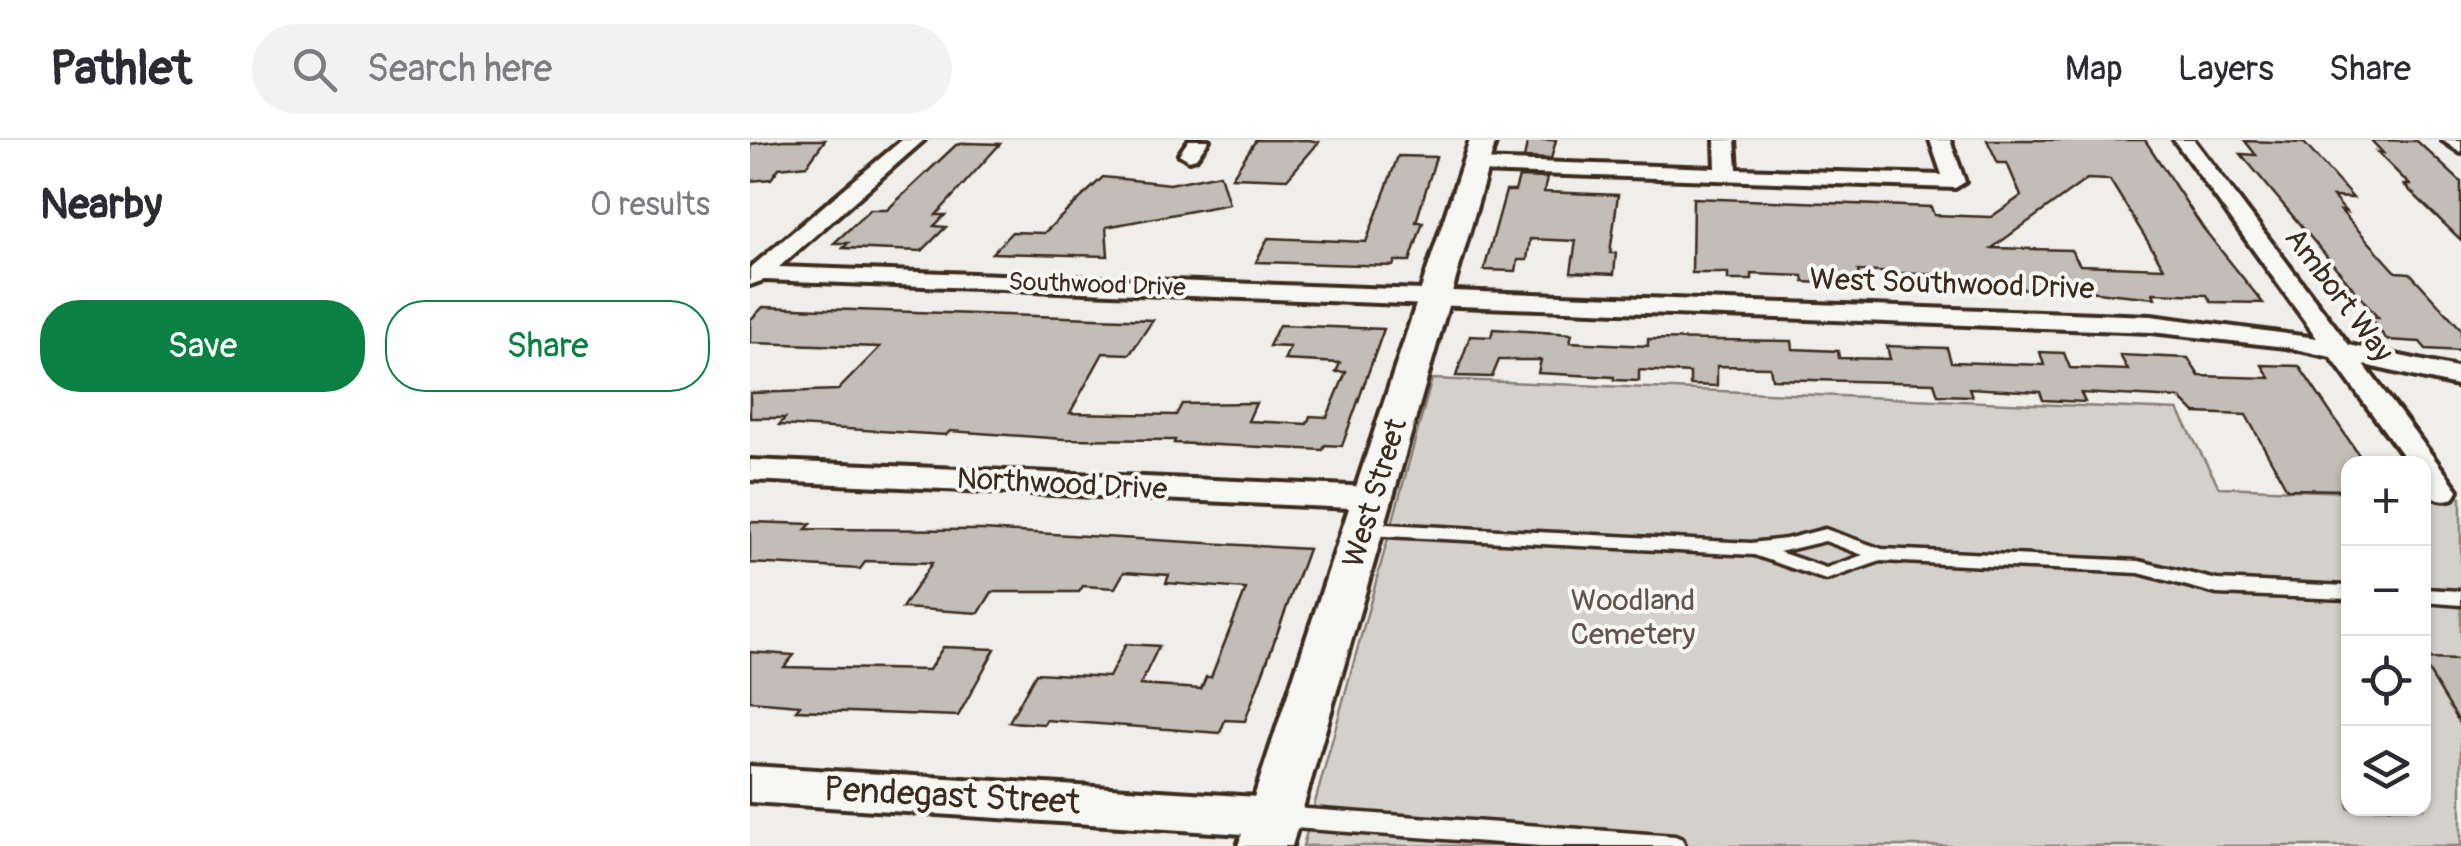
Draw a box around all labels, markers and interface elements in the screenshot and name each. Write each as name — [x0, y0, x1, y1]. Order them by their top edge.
search box — [252, 24, 952, 114]
text: Pathlet — [50, 39, 192, 99]
icon: search — [287, 42, 342, 97]
text: Search here — [367, 45, 552, 93]
text: Map — [2065, 47, 2123, 91]
text: Layers — [2178, 47, 2274, 91]
text: Share — [2329, 47, 2411, 91]
text: Nearby — [40, 179, 162, 231]
text: 0 results — [590, 185, 710, 225]
street label: Ambort Way — [2277, 221, 2401, 369]
street label: West Southwood Drive — [1809, 261, 2095, 307]
street label: Southwood Drive — [1008, 266, 1187, 304]
button: Save — [40, 300, 365, 392]
button: Share — [385, 300, 710, 392]
street label: West Street — [1335, 413, 1415, 572]
map controls — [2341, 456, 2431, 816]
button: + — [2341, 456, 2431, 546]
street label: Northwood Drive — [956, 460, 1169, 508]
button: − — [2341, 546, 2431, 636]
park label: Woodland Cemetery — [1571, 582, 1696, 653]
button: locate — [2341, 636, 2431, 726]
button: layers — [2341, 726, 2431, 816]
street label: Pendegast Street — [823, 767, 1082, 825]

